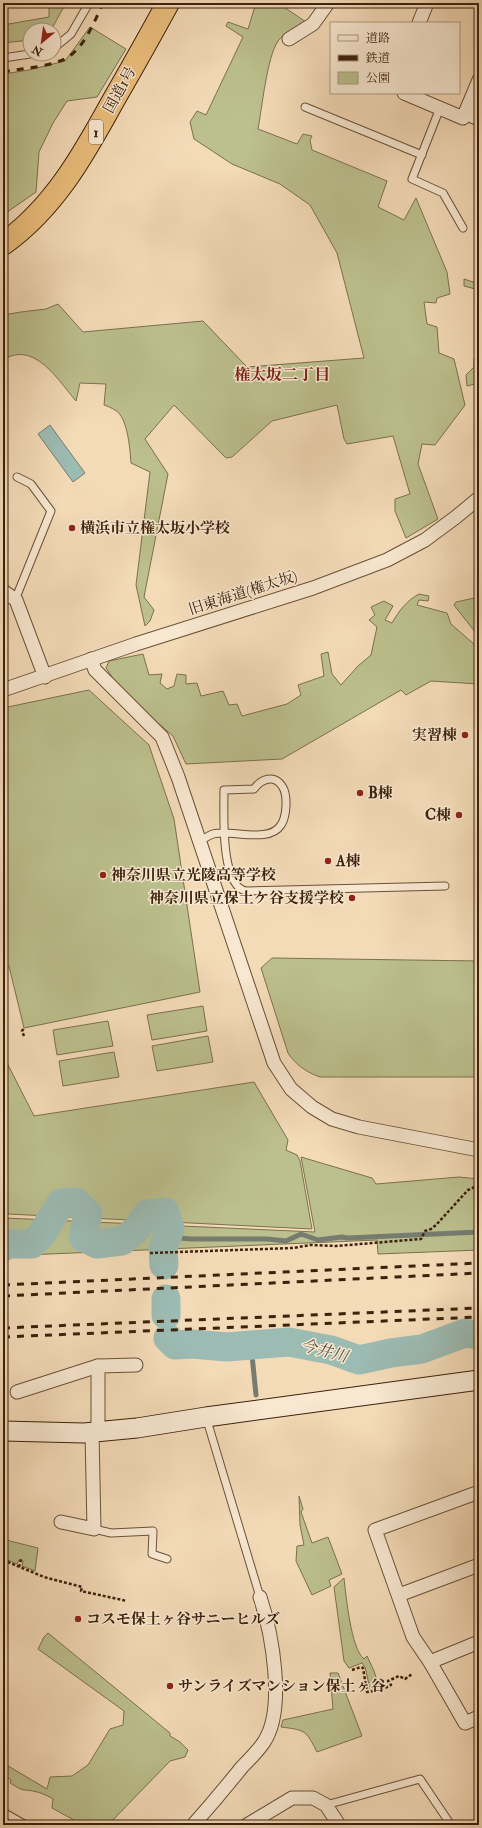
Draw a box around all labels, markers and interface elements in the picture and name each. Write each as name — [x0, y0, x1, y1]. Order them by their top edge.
north arrow — [22, 22, 62, 62]
legend — [330, 22, 460, 94]
text: 道路 — [366, 31, 390, 46]
text: N — [29, 42, 46, 59]
text: 鉄道 — [365, 51, 390, 66]
street label: 国道1号 — [99, 63, 141, 117]
text: 公園 — [366, 71, 390, 86]
road number: 1 — [89, 120, 103, 144]
district label: 権太坂二丁目 — [234, 365, 330, 385]
place label: 横浜市立権太坂小学校 — [80, 519, 230, 538]
marker: 横浜市立権太坂小学校 — [67, 523, 77, 533]
street label: 旧東海道(権太坂) — [186, 566, 300, 620]
place label: 実習棟 — [412, 726, 457, 745]
marker: 実習棟 — [460, 730, 470, 740]
place label: B棟 — [368, 784, 393, 803]
marker: B棟 — [355, 788, 365, 798]
place label: C棟 — [425, 806, 451, 825]
marker: C棟 — [454, 810, 464, 820]
place label: A棟 — [335, 852, 361, 871]
marker: A棟 — [323, 856, 333, 866]
place label: 神奈川県立光陵高等学校 — [111, 866, 276, 885]
marker: 神奈川県立光陵高等学校 — [98, 870, 108, 880]
place label: 神奈川県立保土ケ谷支援学校 — [149, 889, 344, 908]
marker: 神奈川県立保土ケ谷支援学校 — [347, 893, 357, 903]
water label: 今井川 — [298, 1335, 352, 1367]
place label: コスモ保土ヶ谷サニーヒルズ — [86, 1610, 280, 1629]
marker: コスモ保土ヶ谷サニーヒルズ — [73, 1614, 83, 1624]
place label: サンライズマンション保土ヶ谷 — [178, 1677, 386, 1696]
marker: サンライズマンション保土ヶ谷 — [165, 1681, 175, 1691]

